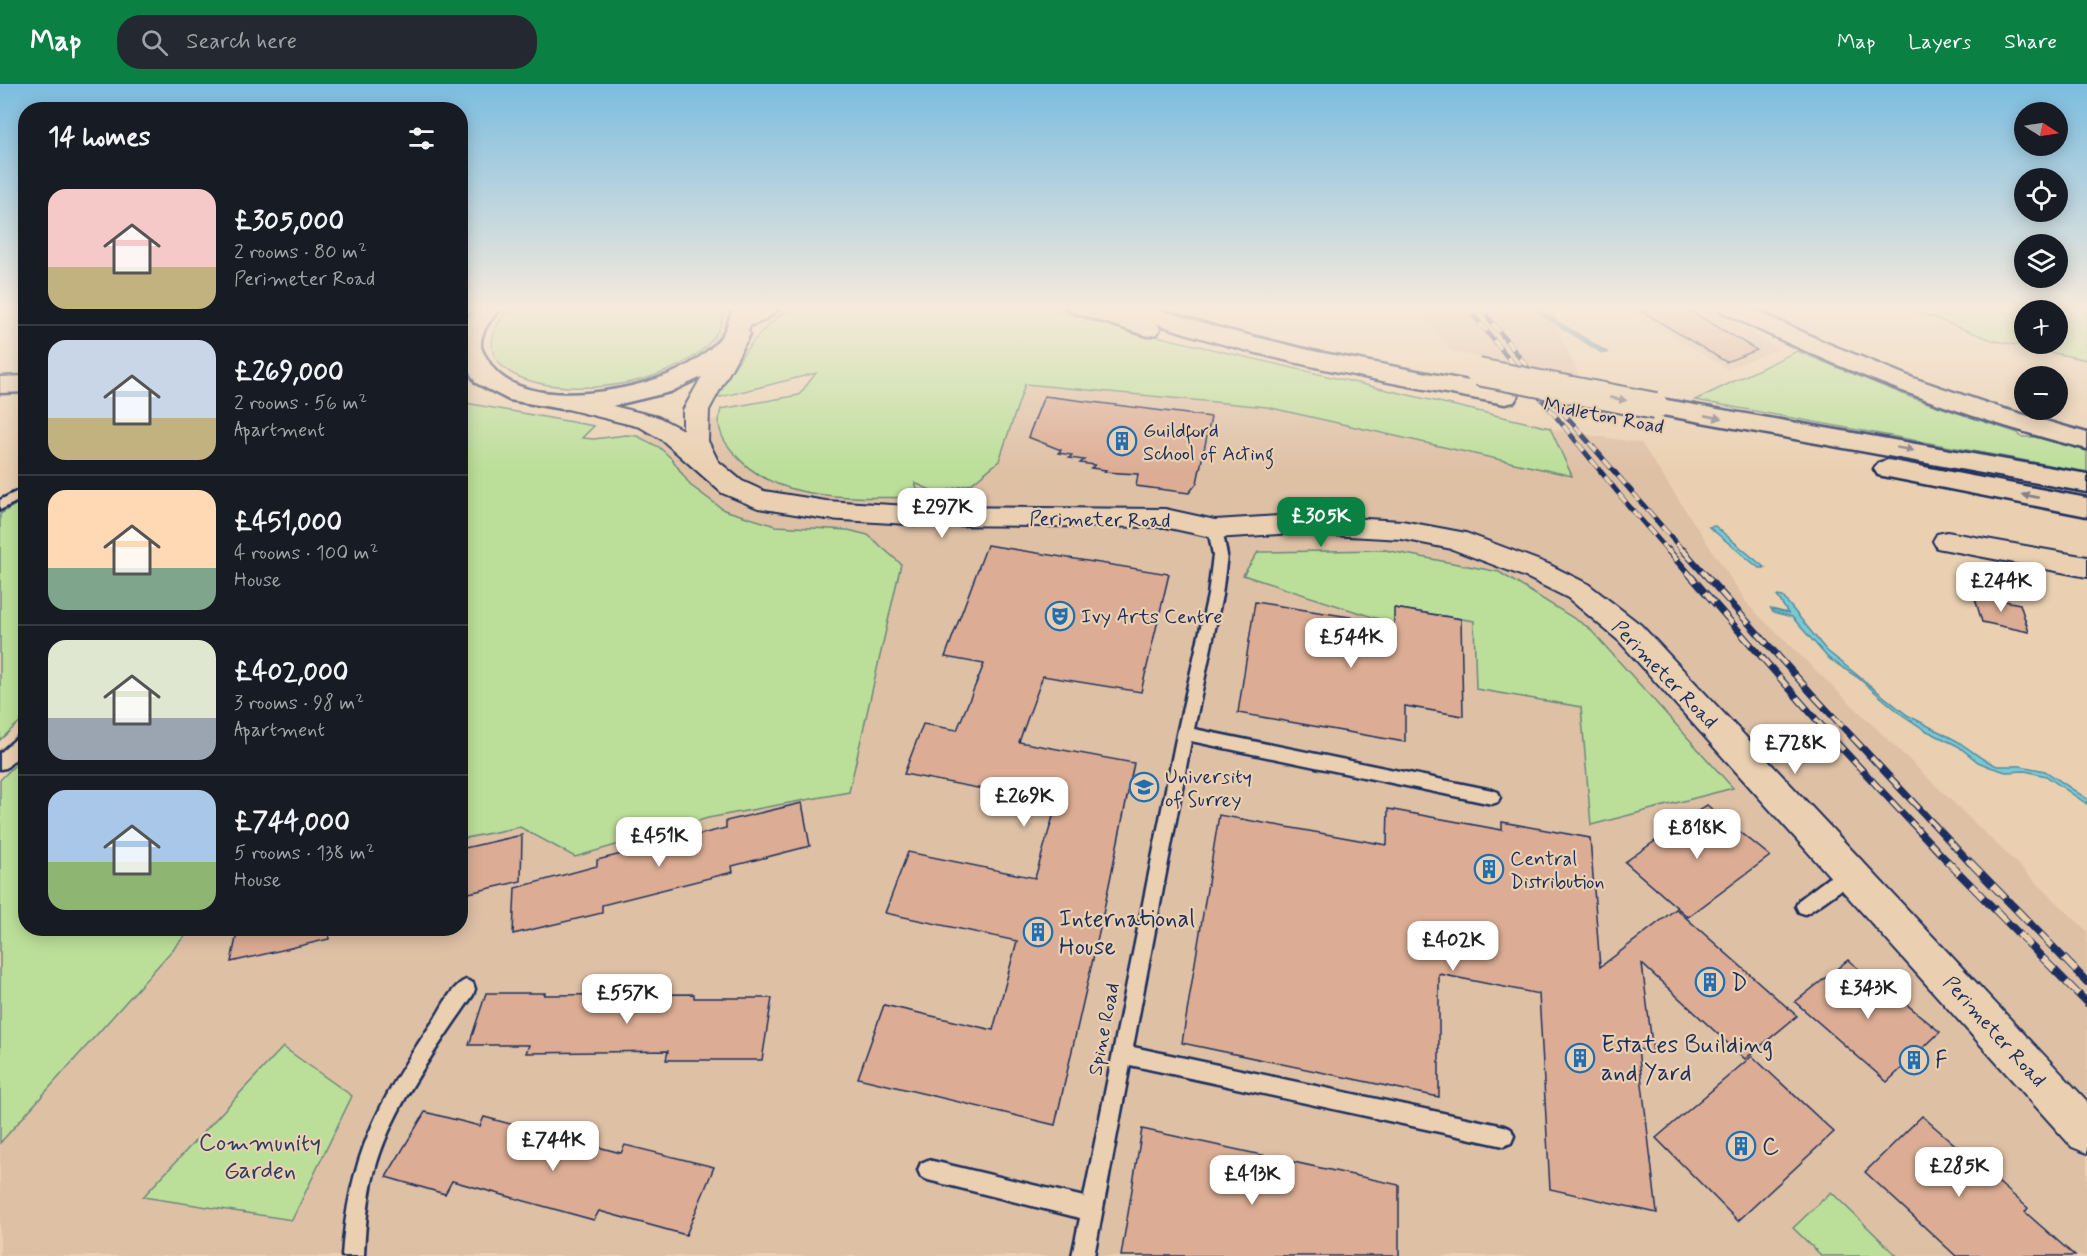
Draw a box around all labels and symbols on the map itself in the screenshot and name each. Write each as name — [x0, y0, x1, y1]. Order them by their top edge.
north arrow — [2014, 102, 2068, 156]
street label: Midleton Road — [1541, 392, 1666, 441]
one-way arrow — [1609, 394, 1628, 404]
one-way arrow — [1703, 413, 1722, 422]
place label: Guildford School of Acting — [1143, 418, 1274, 470]
building icon: Guildford School of Acting — [1106, 425, 1138, 457]
one-way arrow — [1896, 445, 1915, 454]
pin: £297K — [900, 488, 984, 539]
one-way arrow — [2020, 491, 2039, 500]
pin: £305K — [1279, 497, 1363, 548]
street label: Perimeter Road — [1029, 506, 1171, 535]
pin: £244K — [1959, 562, 2043, 613]
theatre icon: Ivy Arts Centre — [1044, 600, 1076, 632]
place label: Ivy Arts Centre — [1081, 604, 1223, 631]
street label: Perimeter Road — [1605, 615, 1723, 735]
pin: £544K — [1309, 618, 1393, 669]
pin: £728K — [1753, 724, 1837, 775]
place label: University of Surrey — [1165, 764, 1252, 814]
school or university icon: University of Surrey — [1128, 771, 1160, 803]
pin: £269K — [982, 777, 1066, 828]
pin: £818K — [1655, 809, 1739, 860]
pin: £451K — [617, 817, 701, 868]
place label: Central Distribution — [1510, 846, 1605, 896]
building icon: Central Distribution — [1473, 853, 1505, 885]
place label: International House — [1059, 904, 1195, 963]
building icon: International House — [1022, 916, 1054, 948]
pin: £402K — [1411, 921, 1495, 972]
building icon: D — [1694, 966, 1726, 998]
place label: D — [1731, 968, 1748, 999]
pin: £343K — [1826, 969, 1910, 1020]
street label: Perimeter Road — [1937, 970, 2051, 1094]
pin: £557K — [585, 974, 669, 1025]
street label: Spine Road — [1082, 980, 1127, 1078]
place label: Estates Building and Yard — [1601, 1030, 1773, 1089]
building icon: Estates Building and Yard — [1564, 1042, 1596, 1074]
building icon: F — [1898, 1044, 1930, 1076]
place label: F — [1935, 1046, 1948, 1077]
pin: £744K — [511, 1121, 595, 1172]
park label: Community Garden — [199, 1128, 321, 1187]
building icon: C — [1725, 1130, 1757, 1162]
place label: C — [1762, 1132, 1779, 1163]
pin: £285K — [1917, 1147, 2001, 1198]
pin: £413K — [1210, 1155, 1294, 1206]

